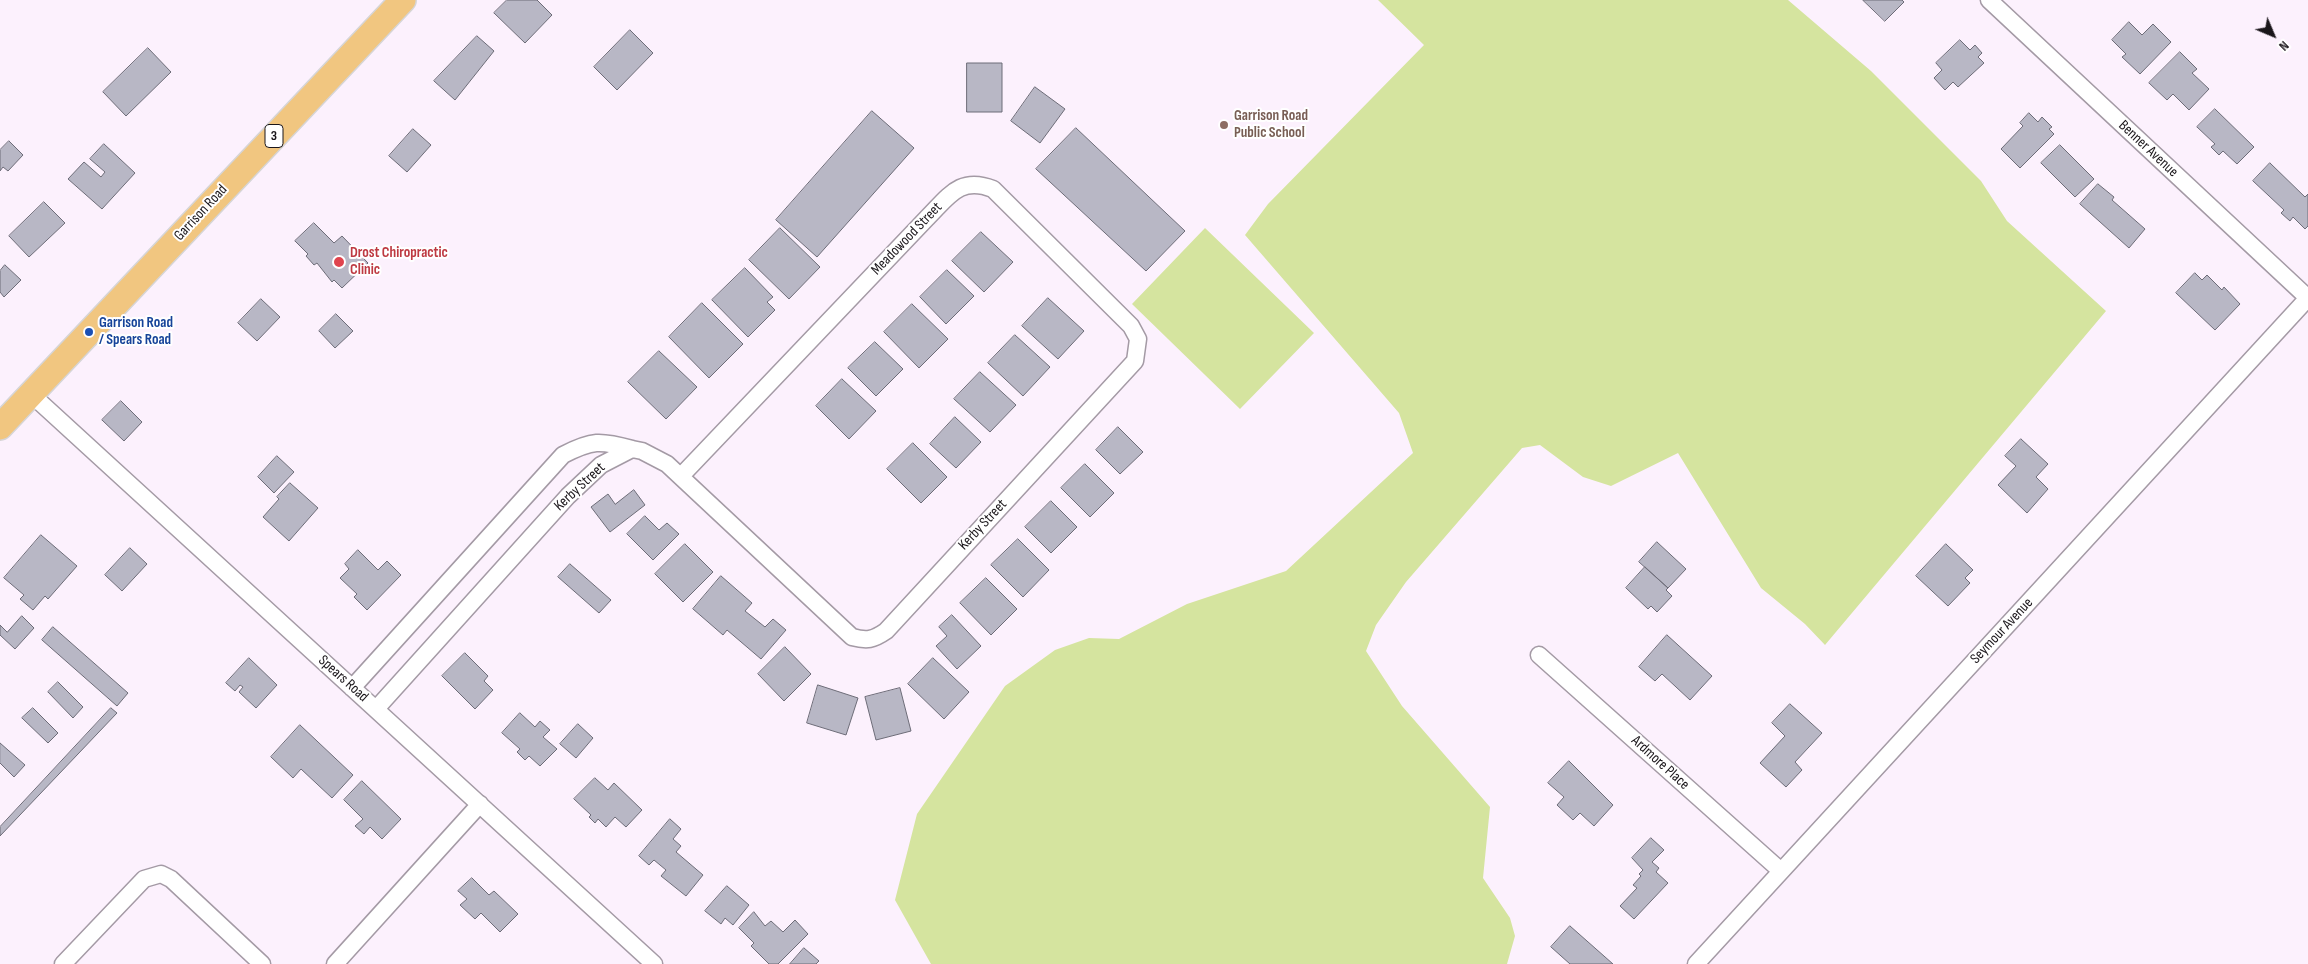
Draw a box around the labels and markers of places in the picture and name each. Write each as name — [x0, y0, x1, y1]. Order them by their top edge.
place label: Garrison Road Public School — [1234, 107, 1308, 142]
marker: Garrison Road Public School — [1218, 119, 1230, 131]
place label: Drost Chiropractic Clinic — [350, 244, 448, 279]
marker: Drost Chiropractic Clinic — [332, 255, 346, 269]
place label: Garrison Road / Spears Road — [99, 314, 173, 349]
marker: Garrison Road / Spears Road — [83, 326, 95, 338]

